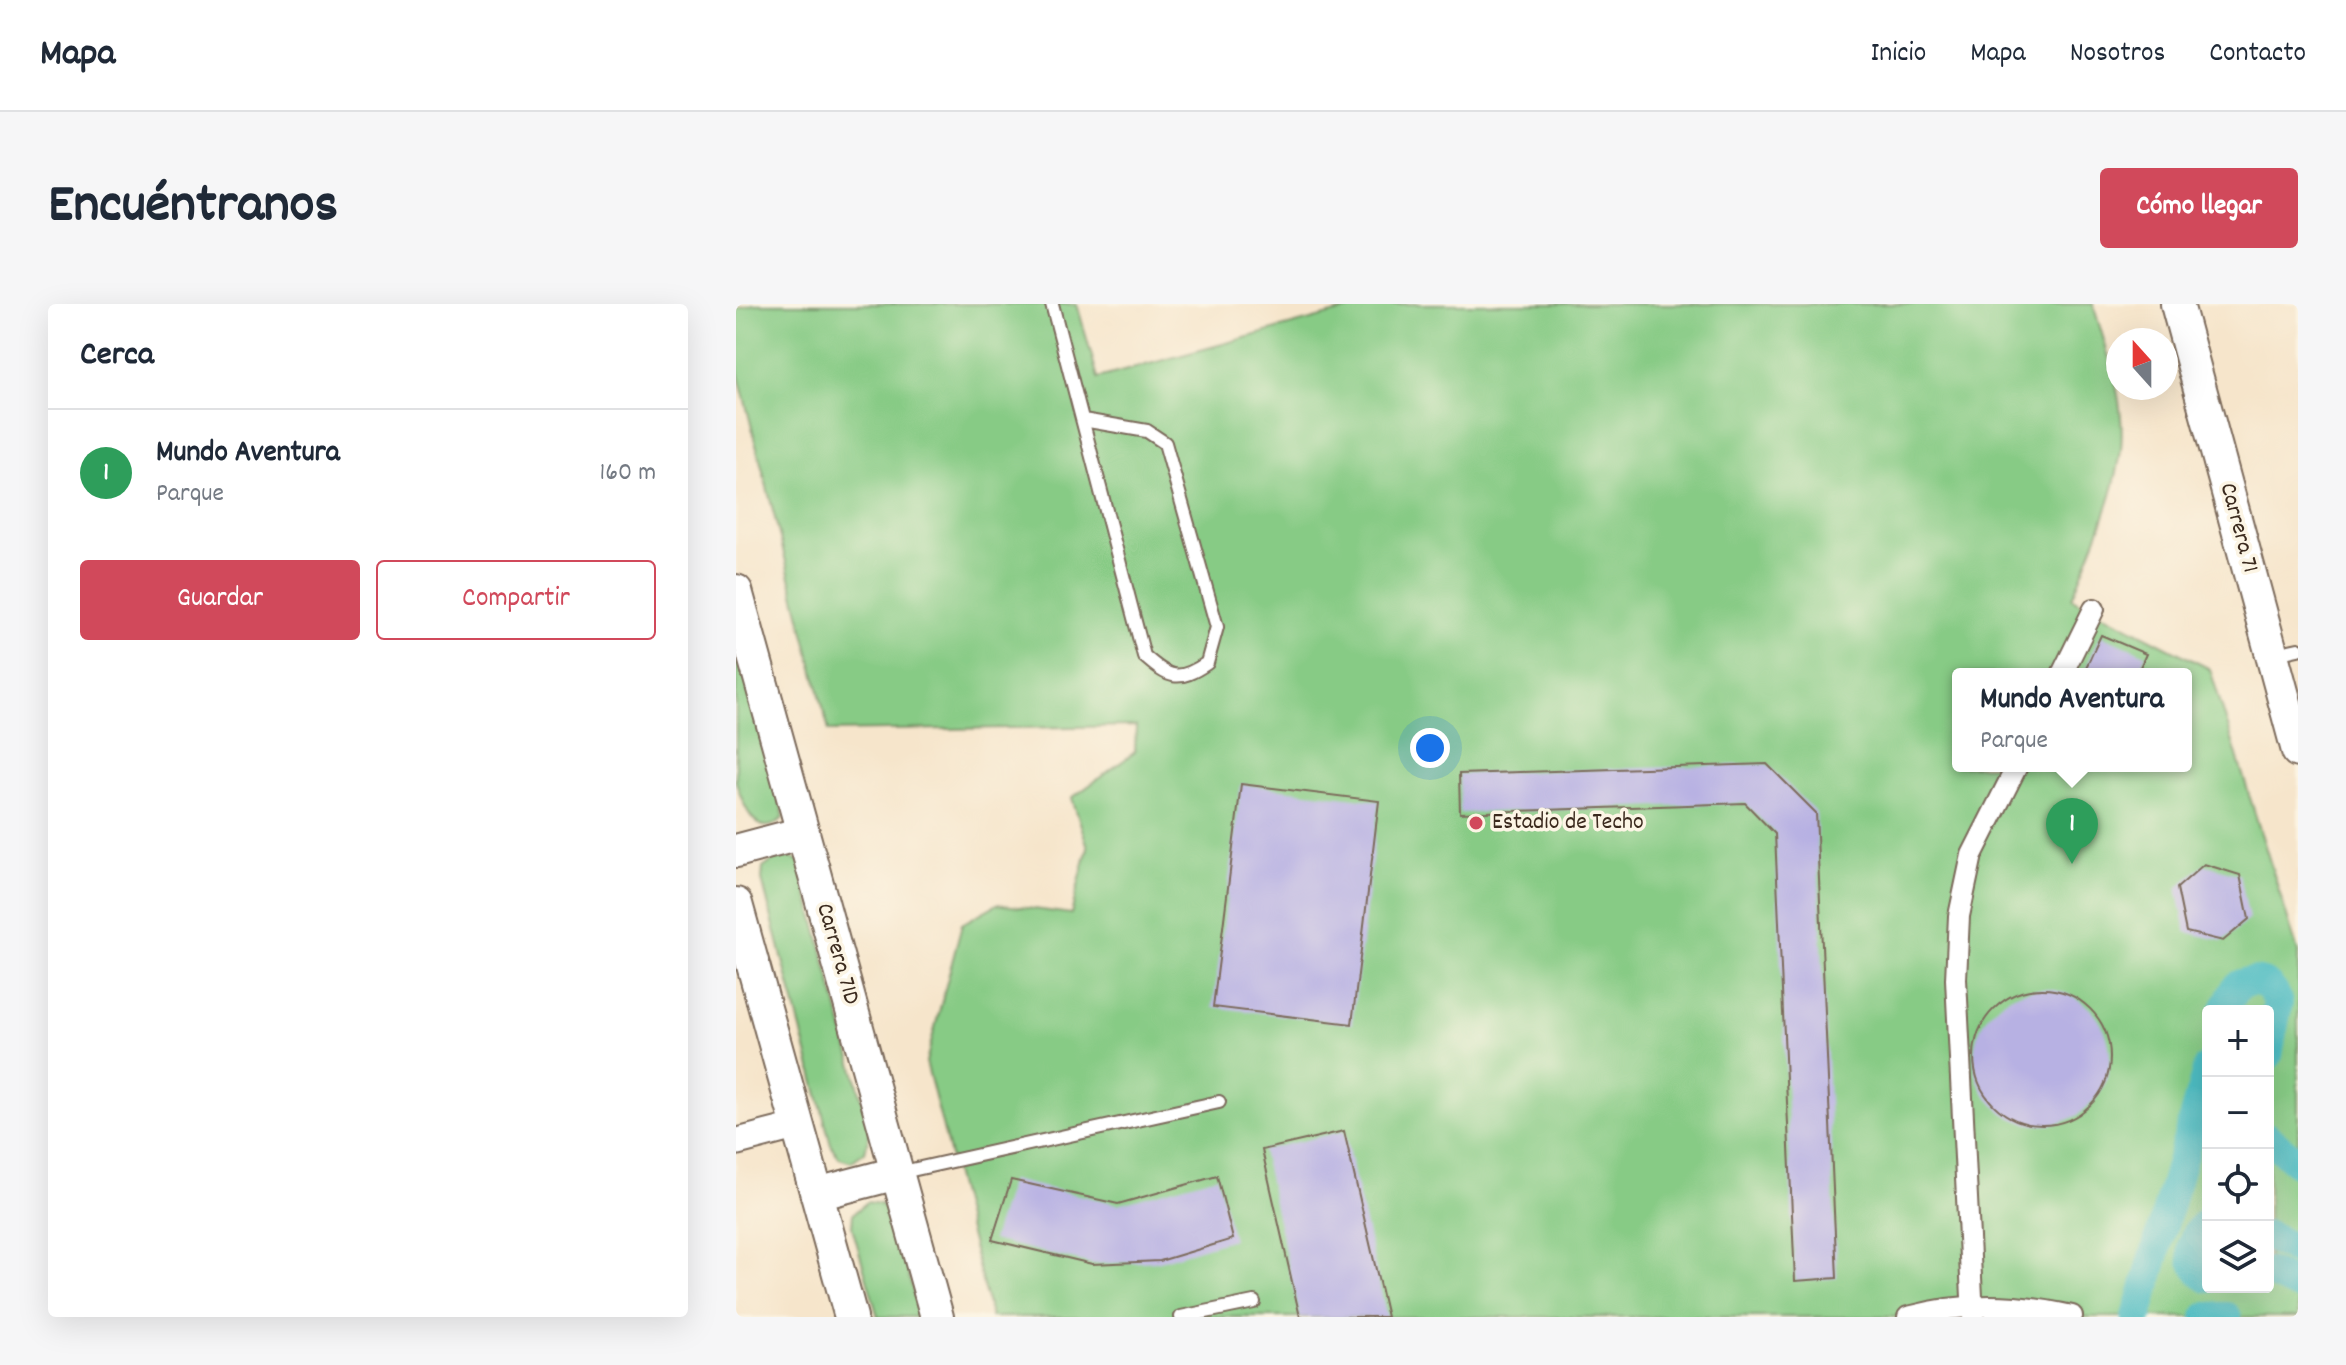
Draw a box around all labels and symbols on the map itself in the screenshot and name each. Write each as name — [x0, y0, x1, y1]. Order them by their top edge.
north arrow — [2106, 328, 2178, 400]
street label: Carrera 71 — [2210, 479, 2266, 577]
your location — [1410, 728, 1450, 768]
pin: 1 — [2046, 798, 2098, 864]
place label: Estadio de Techo — [1492, 806, 1644, 840]
marker: Estadio de Techo — [1467, 814, 1485, 832]
street label: Carrera 71D — [806, 899, 868, 1009]

